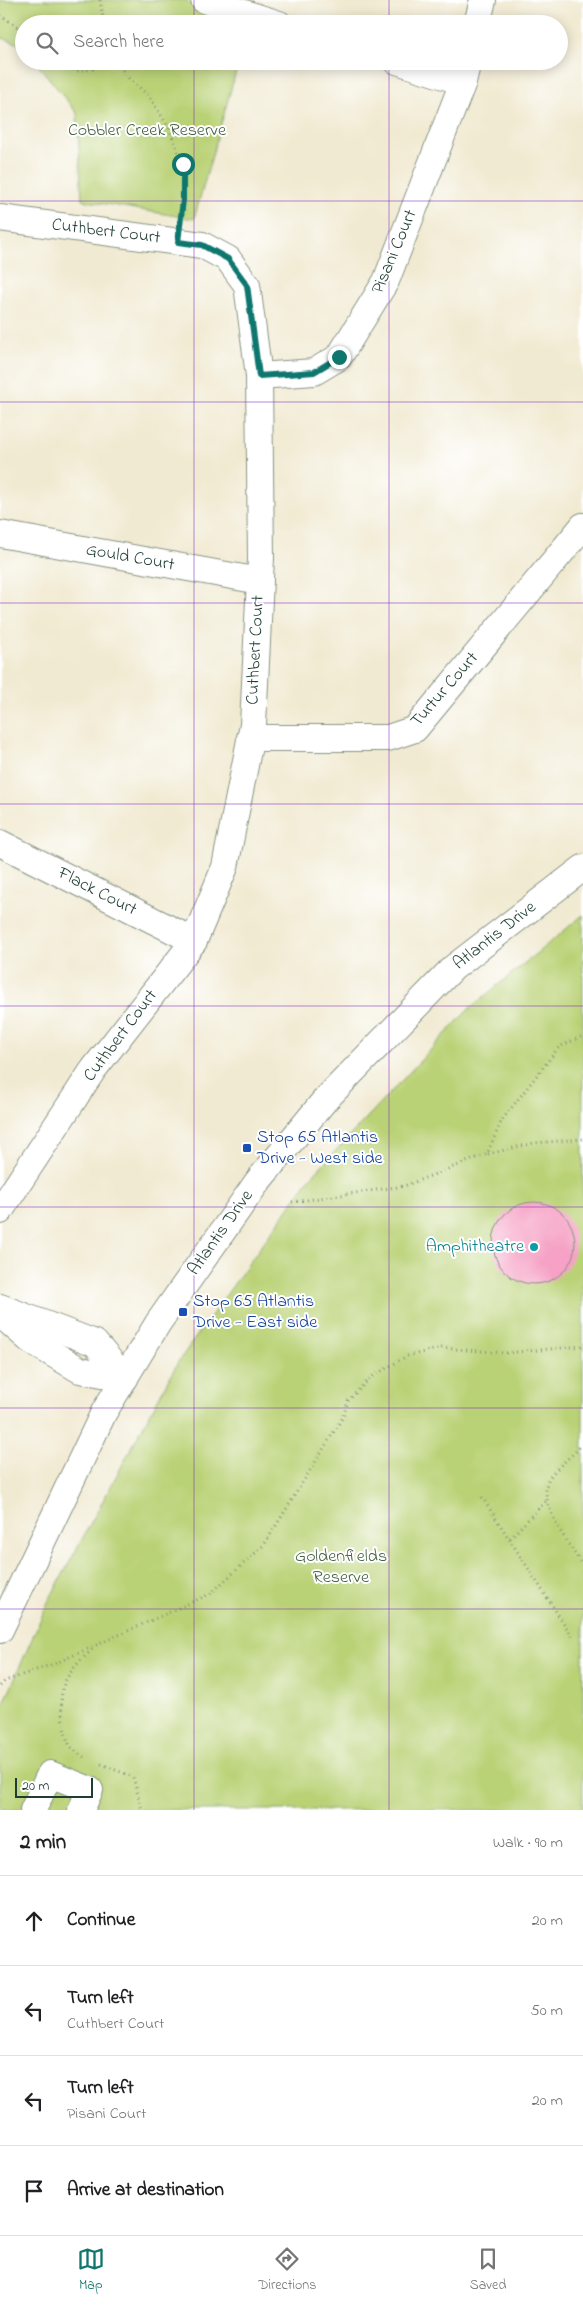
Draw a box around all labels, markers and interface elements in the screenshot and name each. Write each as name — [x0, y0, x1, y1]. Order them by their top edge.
search box — [15, 15, 568, 70]
icon: search — [33, 29, 61, 57]
text: Search here — [73, 29, 164, 56]
park label: Cobbler Creek Reserve — [68, 118, 227, 144]
route start — [172, 153, 195, 176]
street label: Pisani Court — [366, 206, 424, 298]
street label: Cuthbert Court — [50, 212, 162, 252]
route end — [328, 346, 351, 369]
street label: Gould Court — [84, 537, 176, 579]
street label: Cuthbert Court — [240, 595, 272, 705]
street label: Turtur Court — [405, 647, 485, 733]
street label: Flack Court — [52, 860, 141, 923]
street label: Atlantis Drive — [448, 895, 543, 977]
street label: Cuthbert Court — [78, 984, 164, 1088]
place label: Stop 65 Atlantis Drive - West side — [256, 1125, 384, 1172]
marker: Stop 65 Atlantis Drive - West side — [241, 1142, 253, 1154]
street label: Atlantis Drive — [182, 1184, 261, 1281]
place label: Amphitheatre — [426, 1234, 525, 1260]
marker: Amphitheatre — [528, 1241, 540, 1253]
place label: Stop 65 Atlantis Drive - East side — [192, 1289, 318, 1336]
marker: Stop 65 Atlantis Drive - East side — [177, 1306, 189, 1318]
park label: Goldenfields Reserve — [295, 1544, 387, 1591]
scale bar — [15, 1775, 92, 1798]
text: 20 m — [22, 1776, 49, 1797]
text: 2 min — [20, 1828, 66, 1858]
text: Walk · 90 m — [493, 1831, 563, 1855]
icon: ahead — [20, 1907, 48, 1935]
text: Continue — [67, 1907, 135, 1934]
text: 20 m — [532, 1909, 563, 1933]
text: Turn left — [67, 1985, 134, 2012]
icon: left — [20, 1997, 48, 2025]
text: 50 m — [531, 1999, 563, 2023]
text: Cuthbert Court — [67, 2012, 164, 2036]
text: Turn left — [67, 2075, 134, 2102]
icon: left — [20, 2087, 48, 2115]
text: 20 m — [532, 2089, 563, 2113]
text: Pisani Court — [67, 2102, 146, 2126]
icon: arrive — [20, 2177, 48, 2205]
text: Arrive at destination — [67, 2177, 224, 2204]
tab: Map — [77, 2245, 105, 2296]
tab: Directions — [258, 2245, 316, 2296]
tab: Saved — [470, 2245, 506, 2296]

